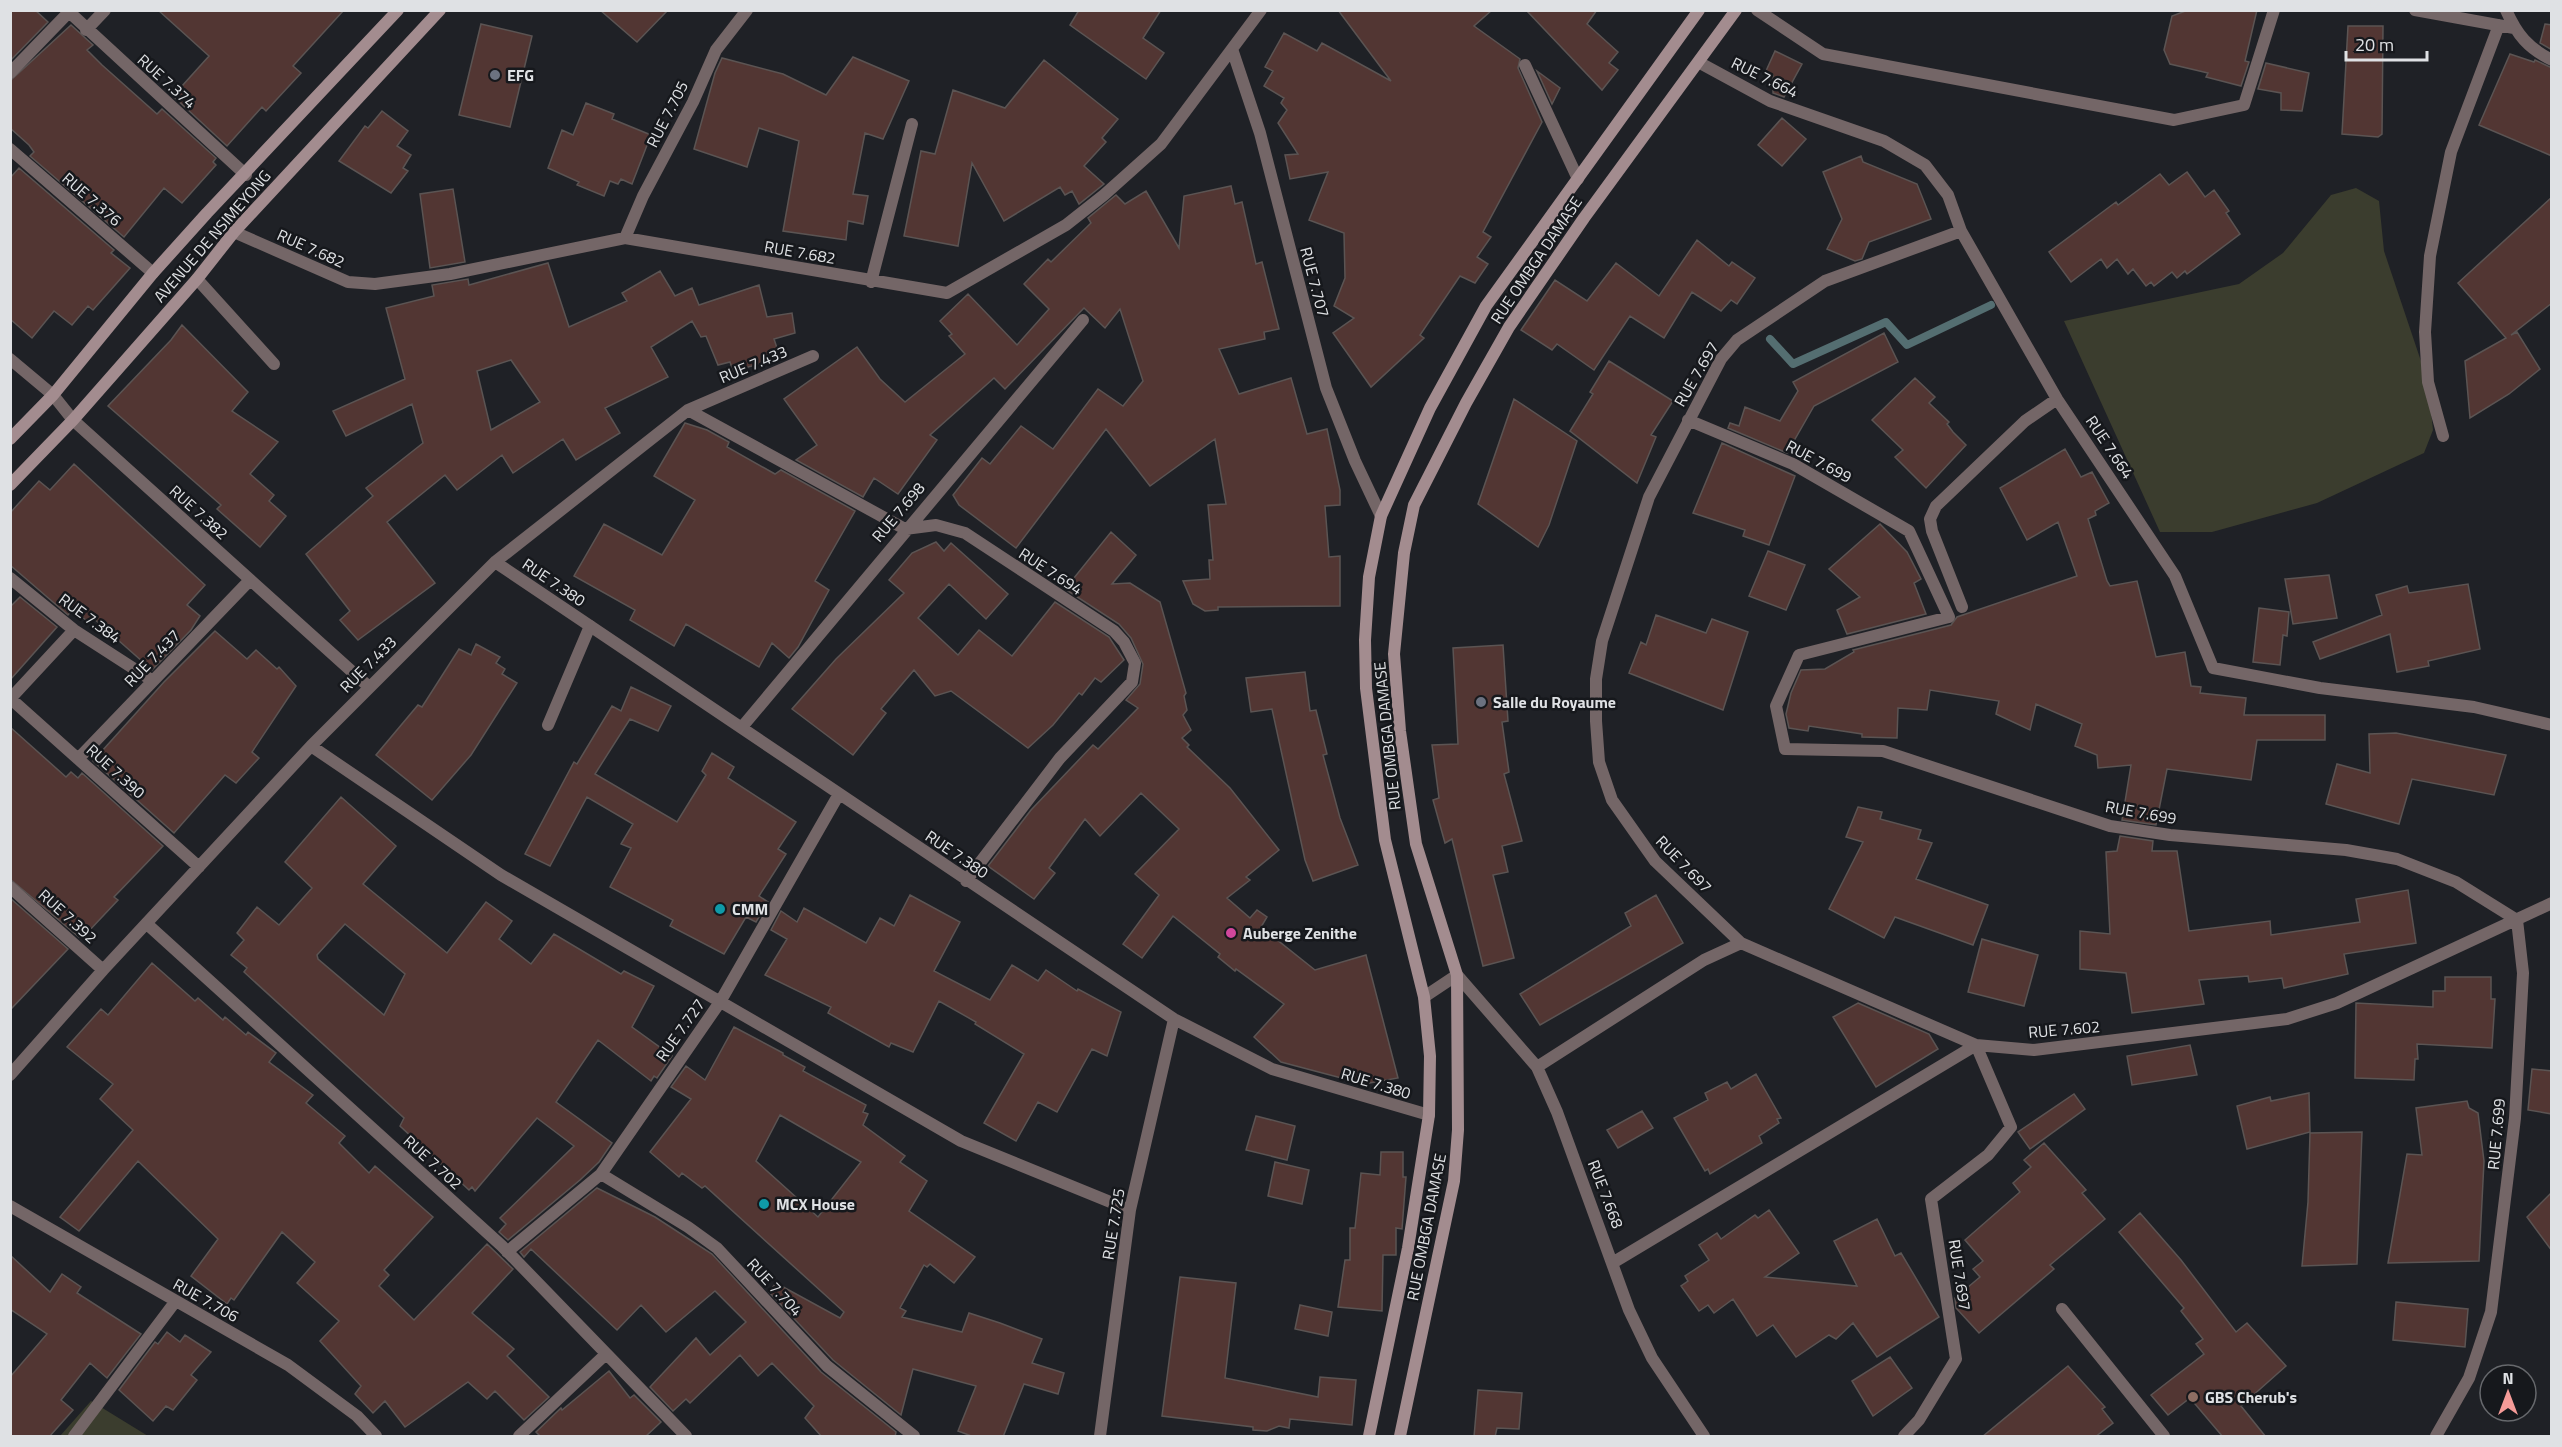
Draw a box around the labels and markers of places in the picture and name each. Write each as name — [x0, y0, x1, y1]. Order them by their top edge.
place label: EFG — [507, 63, 534, 87]
marker: EFG — [488, 68, 502, 82]
place label: Salle du Royaume — [1493, 690, 1616, 714]
marker: Salle du Royaume — [1474, 695, 1488, 709]
place label: CMM — [732, 897, 768, 921]
marker: CMM — [713, 902, 727, 916]
place label: Auberge Zenithe — [1243, 921, 1357, 945]
marker: Auberge Zenithe — [1224, 926, 1238, 940]
place label: MCX House — [776, 1192, 855, 1216]
marker: MCX House — [757, 1197, 771, 1211]
place label: GBS Cherub's — [2205, 1385, 2297, 1409]
marker: GBS Cherub's — [2186, 1390, 2200, 1404]

